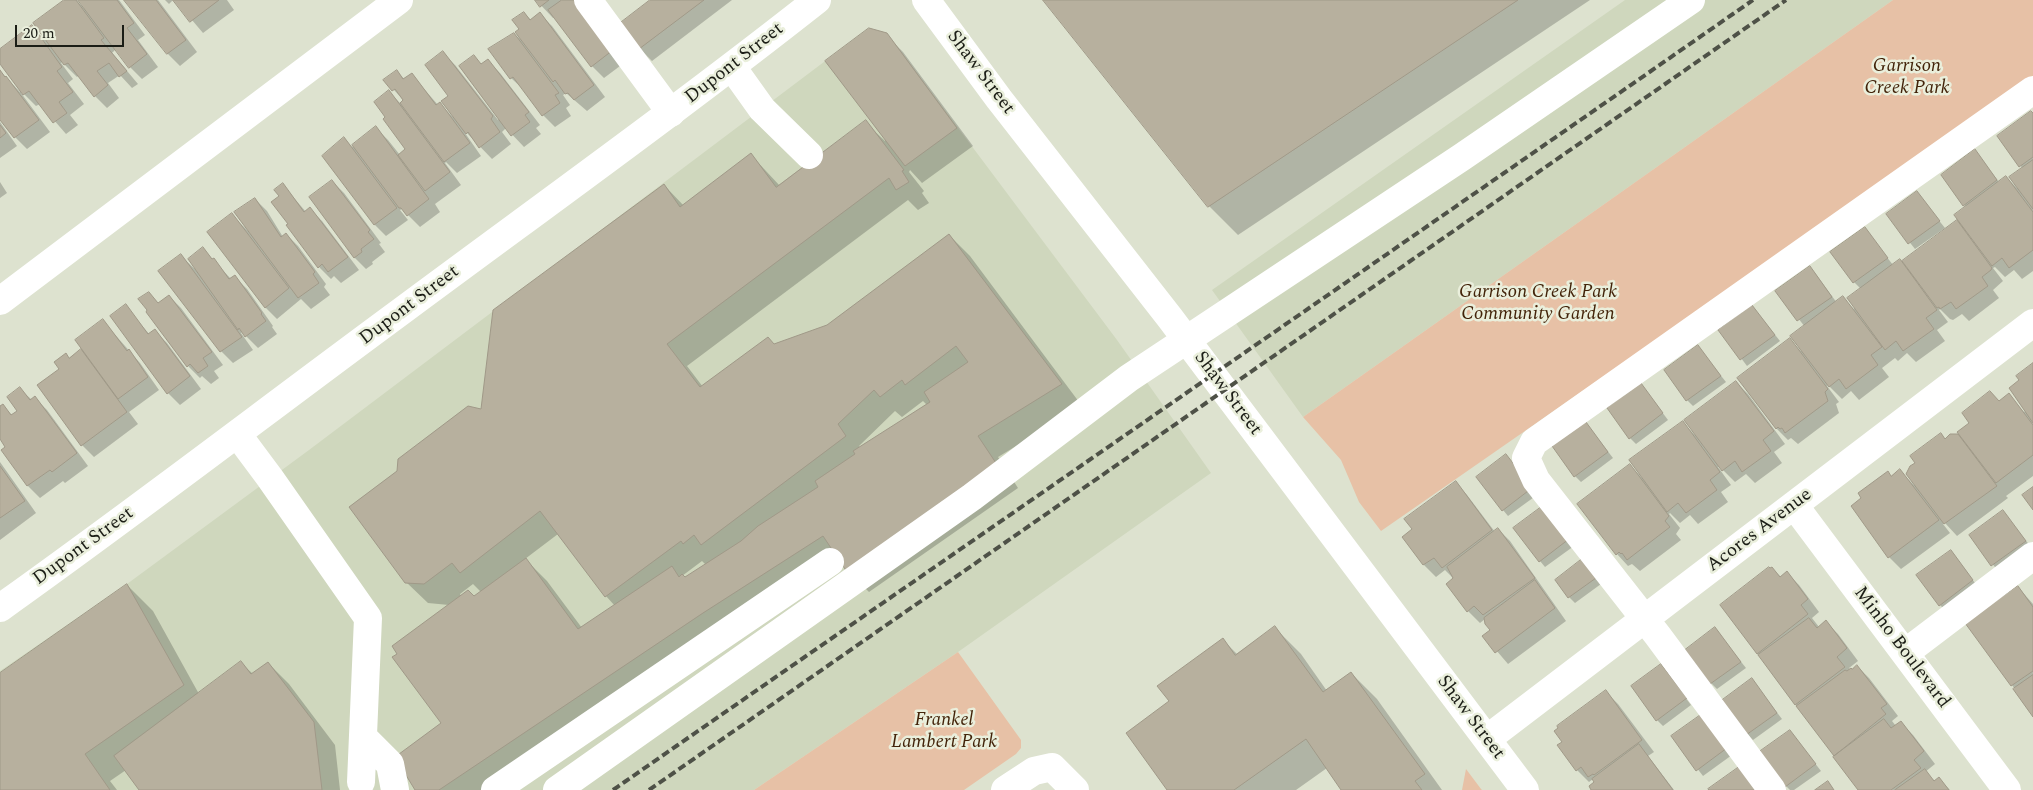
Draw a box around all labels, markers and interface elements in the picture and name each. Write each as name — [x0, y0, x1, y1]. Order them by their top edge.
scale bar — [18, 15, 126, 47]
street label: Dupont Street — [681, 18, 789, 110]
text: 20 m — [23, 22, 55, 45]
street label: Shaw Street — [941, 27, 1019, 119]
park label: Garrison Creek Park — [1864, 56, 1950, 100]
street label: Dupont Street — [356, 261, 464, 351]
park label: Garrison Creek Park Community Garden — [1459, 282, 1617, 326]
street label: Shaw Street — [1188, 348, 1266, 440]
street label: Acores Avenue — [1703, 484, 1817, 578]
street label: Dupont Street — [29, 503, 139, 591]
street label: Minho Boulevard — [1848, 583, 1954, 713]
street label: Shaw Street — [1431, 672, 1509, 764]
park label: Frankel Lambert Park — [891, 710, 997, 754]

